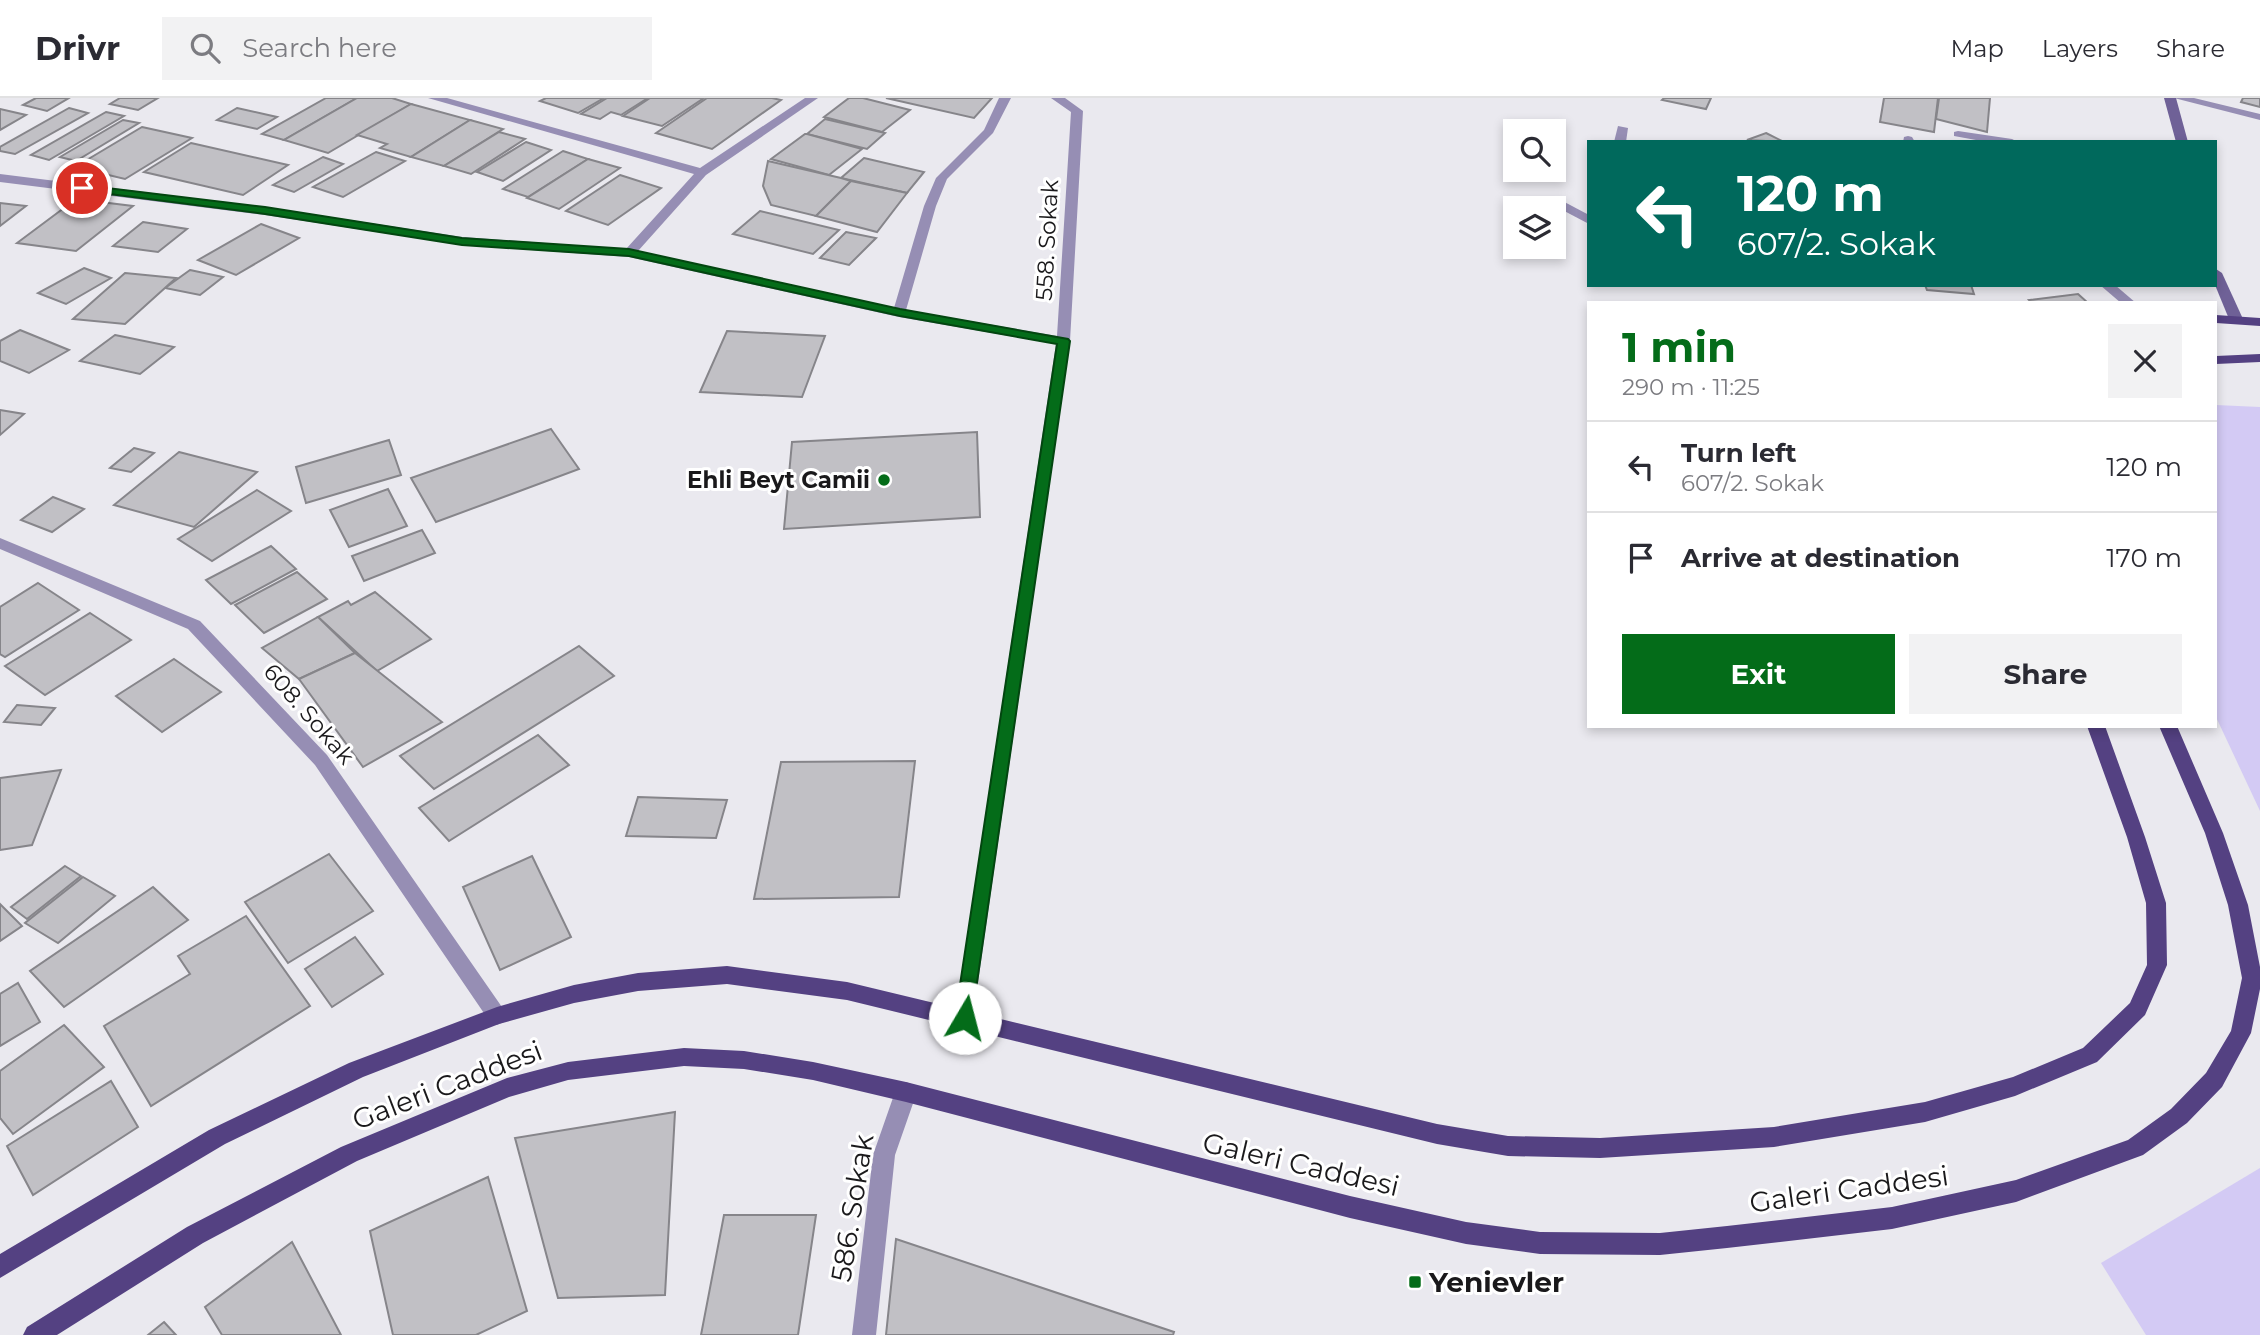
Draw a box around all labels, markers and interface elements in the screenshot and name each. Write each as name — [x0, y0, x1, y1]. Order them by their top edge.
search box — [162, 17, 652, 80]
text: Drivr — [35, 28, 120, 68]
icon: search — [186, 29, 224, 67]
text: Search here — [242, 32, 397, 64]
text: Map — [1950, 34, 2004, 63]
text: Layers — [2042, 34, 2118, 63]
text: Share — [2156, 34, 2225, 63]
map controls — [1503, 119, 1566, 259]
button: search — [1503, 119, 1566, 182]
pin — [52, 158, 112, 218]
text: 120 m — [1737, 164, 1884, 223]
icon: left — [1622, 168, 1713, 259]
icon: arrive — [63, 169, 101, 207]
street label: 558. Sokak — [1030, 179, 1064, 301]
button: layers — [1503, 196, 1566, 259]
text: 607/2. Sokak — [1737, 224, 1936, 263]
text: 1 min — [1622, 321, 1736, 373]
button: close — [2108, 324, 2182, 398]
text: 290 m · 11:25 — [1622, 373, 1760, 401]
text: Turn left — [1681, 437, 1797, 469]
icon: left — [1622, 448, 1660, 486]
text: 120 m — [2106, 451, 2182, 483]
place label: Ehli Beyt Camii — [687, 466, 870, 494]
text: 607/2. Sokak — [1681, 469, 1824, 497]
marker: Ehli Beyt Camii — [876, 472, 892, 488]
icon: arrive — [1622, 539, 1660, 577]
text: Arrive at destination — [1681, 542, 1960, 574]
text: 170 m — [2106, 542, 2182, 574]
button: Exit — [1622, 634, 1895, 714]
button: Share — [1909, 634, 2182, 714]
street label: 608. Sokak — [258, 658, 361, 770]
position arrow — [928, 981, 1002, 1055]
street label: Galeri Caddesi — [347, 1033, 547, 1137]
street label: Galeri Caddesi — [1199, 1125, 1403, 1203]
street label: 586. Sokak — [824, 1132, 880, 1284]
street label: Galeri Caddesi — [1747, 1158, 1951, 1220]
place label: Yenievler — [1428, 1265, 1564, 1299]
marker: Yenievler — [1407, 1274, 1423, 1290]

